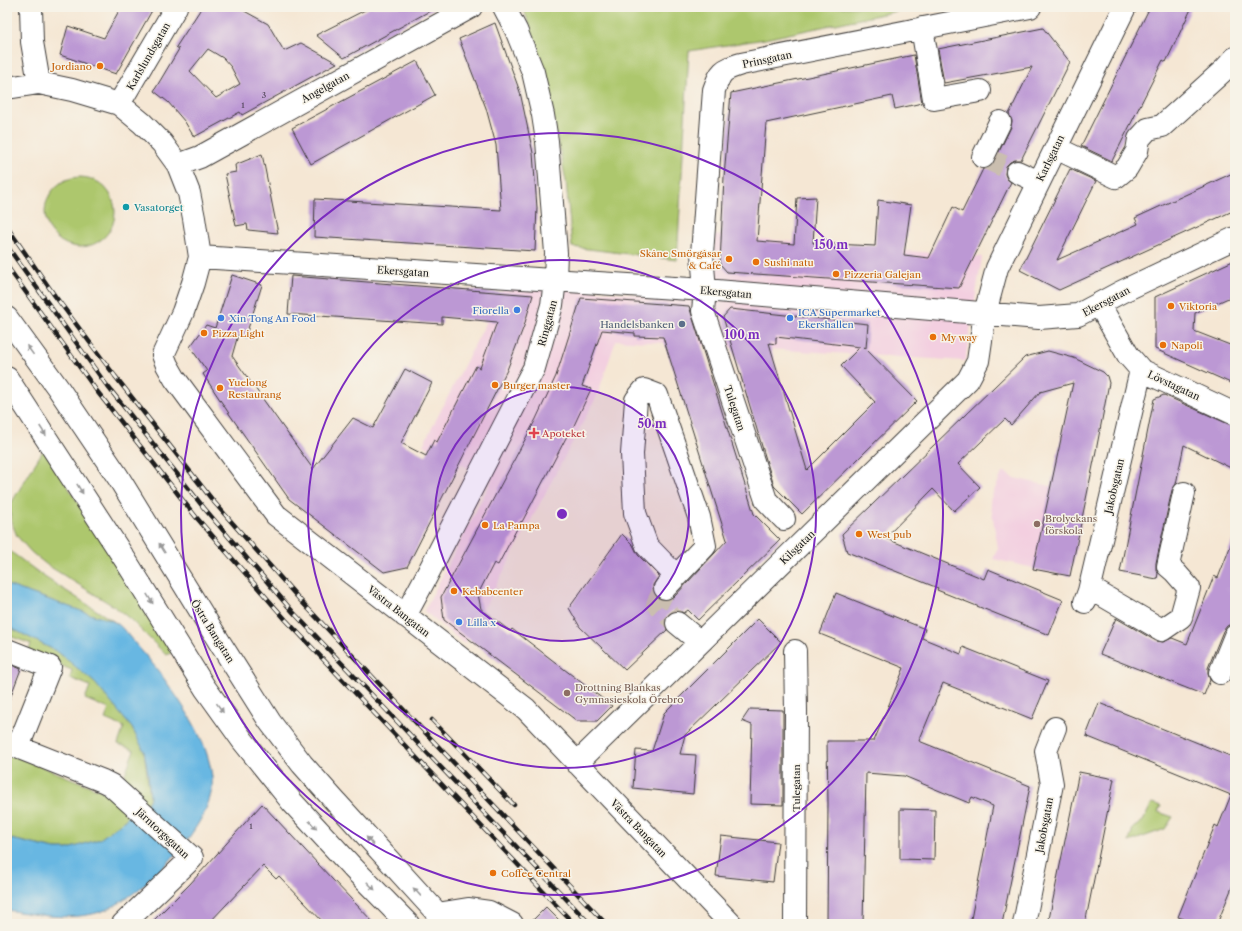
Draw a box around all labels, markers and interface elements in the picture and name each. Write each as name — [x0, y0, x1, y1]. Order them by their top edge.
street label: Karlslundsgatan — [124, 19, 173, 92]
street label: Prinsgatan — [741, 48, 794, 71]
place label: Jordiano — [50, 60, 92, 73]
marker: Jordiano — [95, 61, 105, 71]
street label: Angelgatan — [298, 69, 352, 106]
house number: 3 — [262, 90, 266, 100]
house number: 1 — [241, 100, 245, 110]
street label: Karlsgatan — [1034, 132, 1068, 184]
place label: Vasatorget — [133, 201, 184, 214]
marker: Vasatorget — [121, 202, 131, 212]
text: 150 m — [814, 237, 848, 252]
place label: Skåne Smörgåsar & Café — [640, 247, 722, 272]
marker: Skåne Smörgåsar & Café — [724, 254, 734, 264]
place label: Sushi natu — [764, 256, 814, 269]
marker: Sushi natu — [751, 257, 761, 267]
street label: Ekersgatan — [377, 263, 430, 280]
place label: Pizzeria Galejan — [844, 268, 922, 281]
marker: Pizzeria Galejan — [831, 269, 841, 279]
street label: Ekersgatan — [1080, 283, 1133, 319]
street label: Ekersgatan — [699, 284, 753, 301]
street label: Ringgatan — [535, 298, 560, 348]
place label: Viktoria — [1178, 300, 1218, 313]
marker: Viktoria — [1166, 301, 1176, 311]
place label: Fiorella — [472, 304, 510, 317]
marker: Fiorella — [512, 305, 522, 315]
place label: ICA Supermarket Ekershallen — [798, 306, 881, 331]
place label: Xin Tong An Food — [228, 312, 316, 325]
marker: Xin Tong An Food — [216, 313, 226, 323]
marker: ICA Supermarket Ekershallen — [785, 313, 795, 323]
place label: Handelsbanken — [600, 318, 675, 331]
marker: Handelsbanken — [677, 319, 687, 329]
place label: Pizza Light — [212, 327, 265, 340]
text: 100 m — [724, 327, 760, 342]
marker: Pizza Light — [199, 328, 209, 338]
place label: My way — [941, 331, 977, 344]
marker: My way — [928, 332, 938, 342]
place label: Napoli — [1171, 339, 1203, 352]
marker: Napoli — [1158, 340, 1168, 350]
one-way arrow — [26, 344, 34, 355]
street label: Lövstagatan — [1146, 368, 1203, 404]
place label: Yuelong Restaurang — [227, 376, 282, 401]
place label: Burger master — [503, 379, 571, 392]
marker: Burger master — [490, 380, 500, 390]
marker: Yuelong Restaurang — [215, 383, 225, 393]
street label: Tulegatan — [721, 384, 748, 433]
text: 50 m — [637, 416, 667, 431]
one-way arrow — [39, 426, 47, 437]
place label: Apoteket — [541, 427, 586, 440]
marker: Apoteket — [529, 428, 539, 438]
street label: Jakobsgatan — [1101, 457, 1127, 517]
one-way arrow — [76, 483, 83, 495]
centre of rings — [555, 507, 569, 521]
place label: Brolyckans förskola — [1045, 512, 1097, 537]
place label: La Pampa — [493, 519, 541, 532]
marker: Brolyckans förskola — [1032, 519, 1042, 529]
marker: La Pampa — [480, 520, 490, 530]
street label: Kilsgatan — [777, 527, 818, 567]
place label: West pub — [866, 528, 912, 541]
marker: West pub — [854, 529, 864, 539]
one-way arrow — [158, 542, 165, 554]
street label: Västra Bangatan — [364, 582, 433, 640]
place label: Kebabcenter — [462, 585, 524, 598]
marker: Kebabcenter — [449, 586, 459, 596]
one-way arrow — [146, 594, 154, 604]
street label: Östra Bangatan — [188, 597, 238, 666]
place label: Lilla x — [467, 616, 496, 629]
marker: Lilla x — [454, 617, 464, 627]
place label: Drottning Blankas Gymnasieskola Örebro — [575, 681, 683, 706]
marker: Drottning Blankas Gymnasieskola Örebro — [562, 688, 572, 698]
one-way arrow — [216, 703, 224, 714]
street label: Tulegatan — [790, 764, 803, 812]
street label: Västra Bangatan — [607, 796, 670, 861]
street label: Jakobsgatan — [1032, 796, 1056, 856]
street label: Järntorgsgatan — [132, 804, 193, 862]
one-way arrow — [308, 820, 318, 830]
house number: 1 — [249, 821, 253, 831]
one-way arrow — [365, 836, 375, 846]
place label: Coffee Central — [501, 867, 571, 880]
marker: Coffee Central — [488, 868, 498, 878]
one-way arrow — [366, 881, 376, 891]
one-way arrow — [412, 887, 421, 897]

